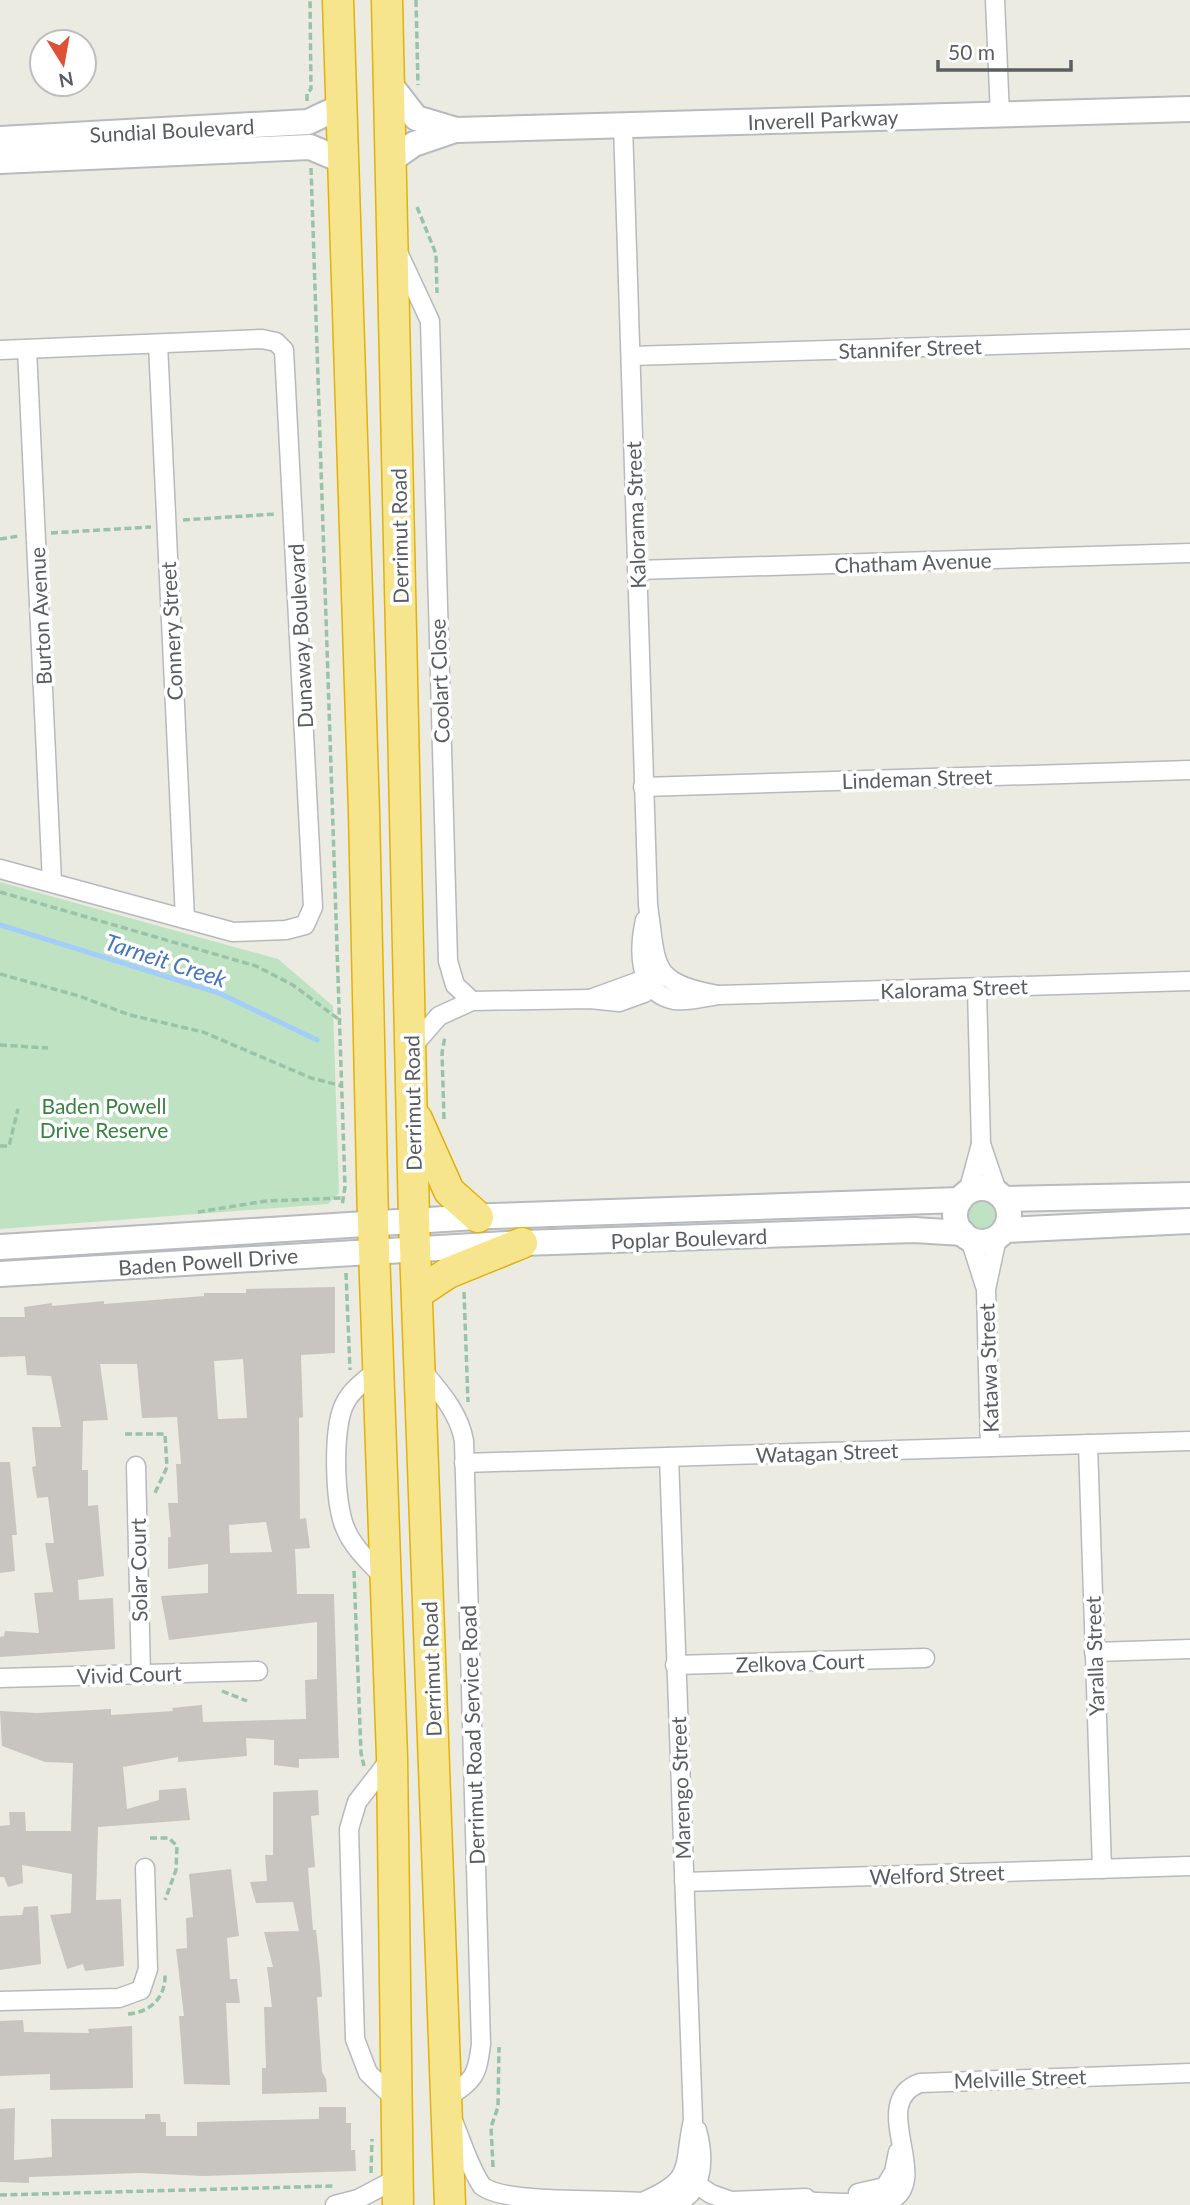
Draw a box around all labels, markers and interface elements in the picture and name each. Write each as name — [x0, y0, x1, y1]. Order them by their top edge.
north arrow — [28, 28, 98, 98]
scale bar — [938, 28, 1071, 72]
text: 50 m — [948, 39, 995, 64]
text: N — [57, 67, 76, 93]
street label: Inverell Parkway — [747, 104, 899, 134]
street label: Sundial Boulevard — [89, 113, 255, 147]
street label: Stannifer Street — [838, 333, 983, 363]
street label: Kalorama Street — [620, 440, 650, 589]
street label: Derrimut Road — [385, 468, 413, 604]
street label: Dunaway Boulevard — [283, 543, 317, 729]
street label: Burton Avenue — [24, 546, 56, 686]
street label: Chatham Avenue — [834, 547, 992, 577]
street label: Connery Street — [155, 561, 187, 701]
street label: Coolart Close — [424, 618, 454, 744]
street label: Lindeman Street — [841, 763, 993, 793]
water label: Tarneit Creek — [102, 927, 231, 993]
street label: Kalorama Street — [880, 973, 1029, 1003]
street label: Derrimut Road — [398, 1035, 426, 1171]
park label: Baden Powell Drive Reserve — [40, 1093, 168, 1142]
street label: Poplar Boulevard — [610, 1223, 768, 1253]
street label: Baden Powell Drive — [117, 1242, 299, 1280]
street label: Katawa Street — [973, 1302, 1003, 1433]
street label: Watagan Street — [755, 1437, 899, 1467]
street label: Solar Court — [125, 1517, 151, 1622]
street label: Yaralla Street — [1079, 1595, 1109, 1716]
street label: Derrimut Road — [416, 1601, 446, 1737]
street label: Derrimut Road Service Road — [455, 1605, 489, 1865]
street label: Zelkova Court — [735, 1647, 865, 1677]
street label: Vivid Court — [76, 1660, 182, 1688]
street label: Marengo Street — [665, 1716, 695, 1860]
street label: Welford Street — [869, 1859, 1005, 1889]
street label: Melville Street — [953, 2063, 1087, 2093]

